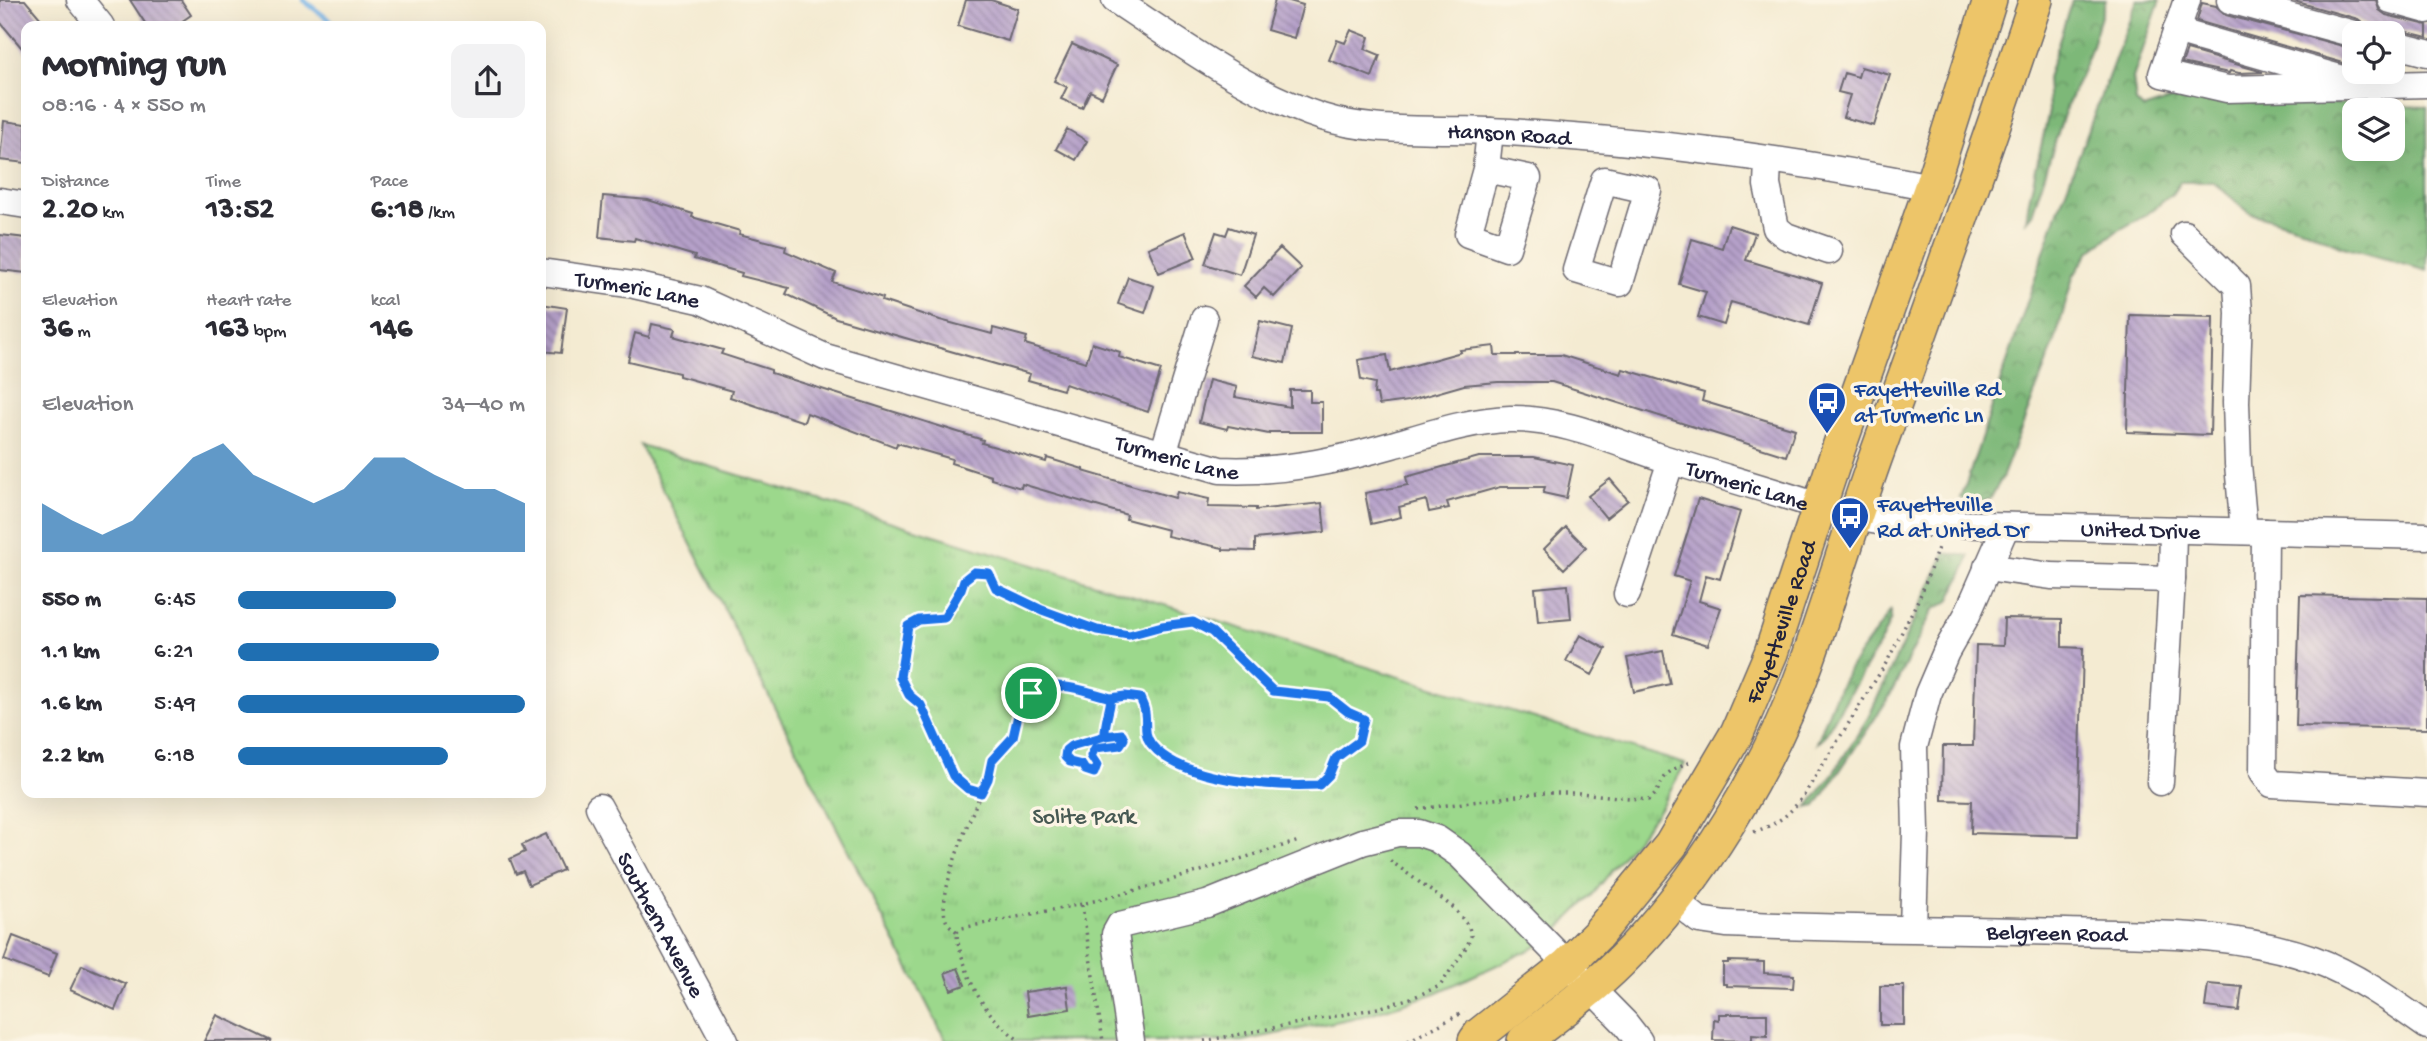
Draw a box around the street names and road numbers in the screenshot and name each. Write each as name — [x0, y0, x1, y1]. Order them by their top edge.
street label: Hanson Road — [1447, 120, 1573, 154]
street label: Turmeric Lane — [571, 267, 703, 317]
street label: Turmeric Lane — [1110, 430, 1240, 488]
street label: Turmeric Lane — [1680, 456, 1812, 519]
street label: United Drive — [2080, 517, 2202, 547]
street label: Fayetteville Road — [1741, 536, 1825, 710]
street label: Southern Avenue — [609, 849, 710, 1004]
street label: Belgreen Road — [1985, 920, 2128, 950]

